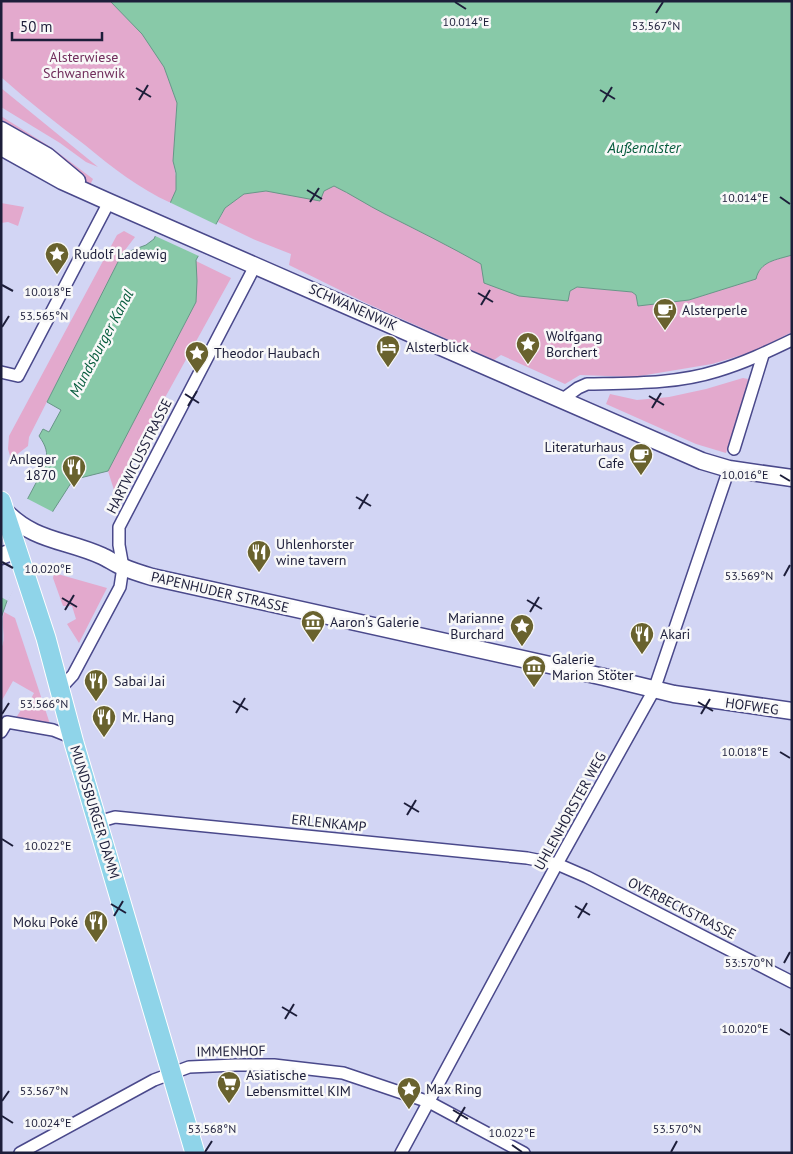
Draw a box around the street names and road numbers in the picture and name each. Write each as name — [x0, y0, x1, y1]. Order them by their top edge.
street label: SCHWANENWIK — [306, 280, 400, 335]
street label: HARTWICUSSTRASSE — [102, 395, 176, 517]
street label: PAPENHUDER STRASSE — [149, 567, 291, 617]
street label: HOFWEG — [724, 693, 780, 719]
street label: MUNDSBURGER DAMM — [66, 743, 124, 881]
street label: UHLENHORSTER WEG — [530, 749, 610, 873]
street label: ERLENKAMP — [291, 810, 368, 836]
street label: OVERBECKSTRASSE — [625, 873, 739, 943]
street label: IMMENHOF — [196, 1041, 266, 1061]

